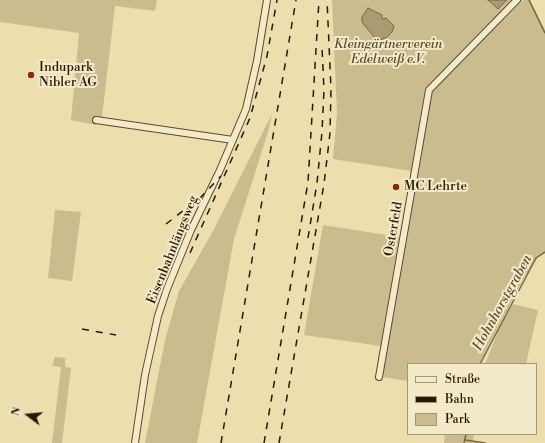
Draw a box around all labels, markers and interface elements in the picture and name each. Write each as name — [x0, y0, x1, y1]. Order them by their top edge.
park label: Kleingärtnerverein Edelweiß e.V. — [334, 37, 442, 68]
place label: Indupark Nibler AG — [39, 60, 97, 91]
marker: Indupark Nibler AG — [26, 70, 36, 80]
place label: MC Lehrte — [404, 179, 467, 195]
marker: MC Lehrte — [391, 182, 401, 192]
street label: Eisenbahnlängsweg — [144, 193, 202, 307]
street label: Osterfeld — [382, 200, 406, 258]
water label: Hohnhorstgraben — [470, 252, 536, 354]
legend — [407, 363, 537, 435]
text: Straße — [445, 372, 480, 387]
text: Bahn — [445, 392, 474, 407]
north arrow — [8, 395, 48, 435]
text: N — [9, 406, 24, 418]
text: Park — [445, 412, 470, 427]

